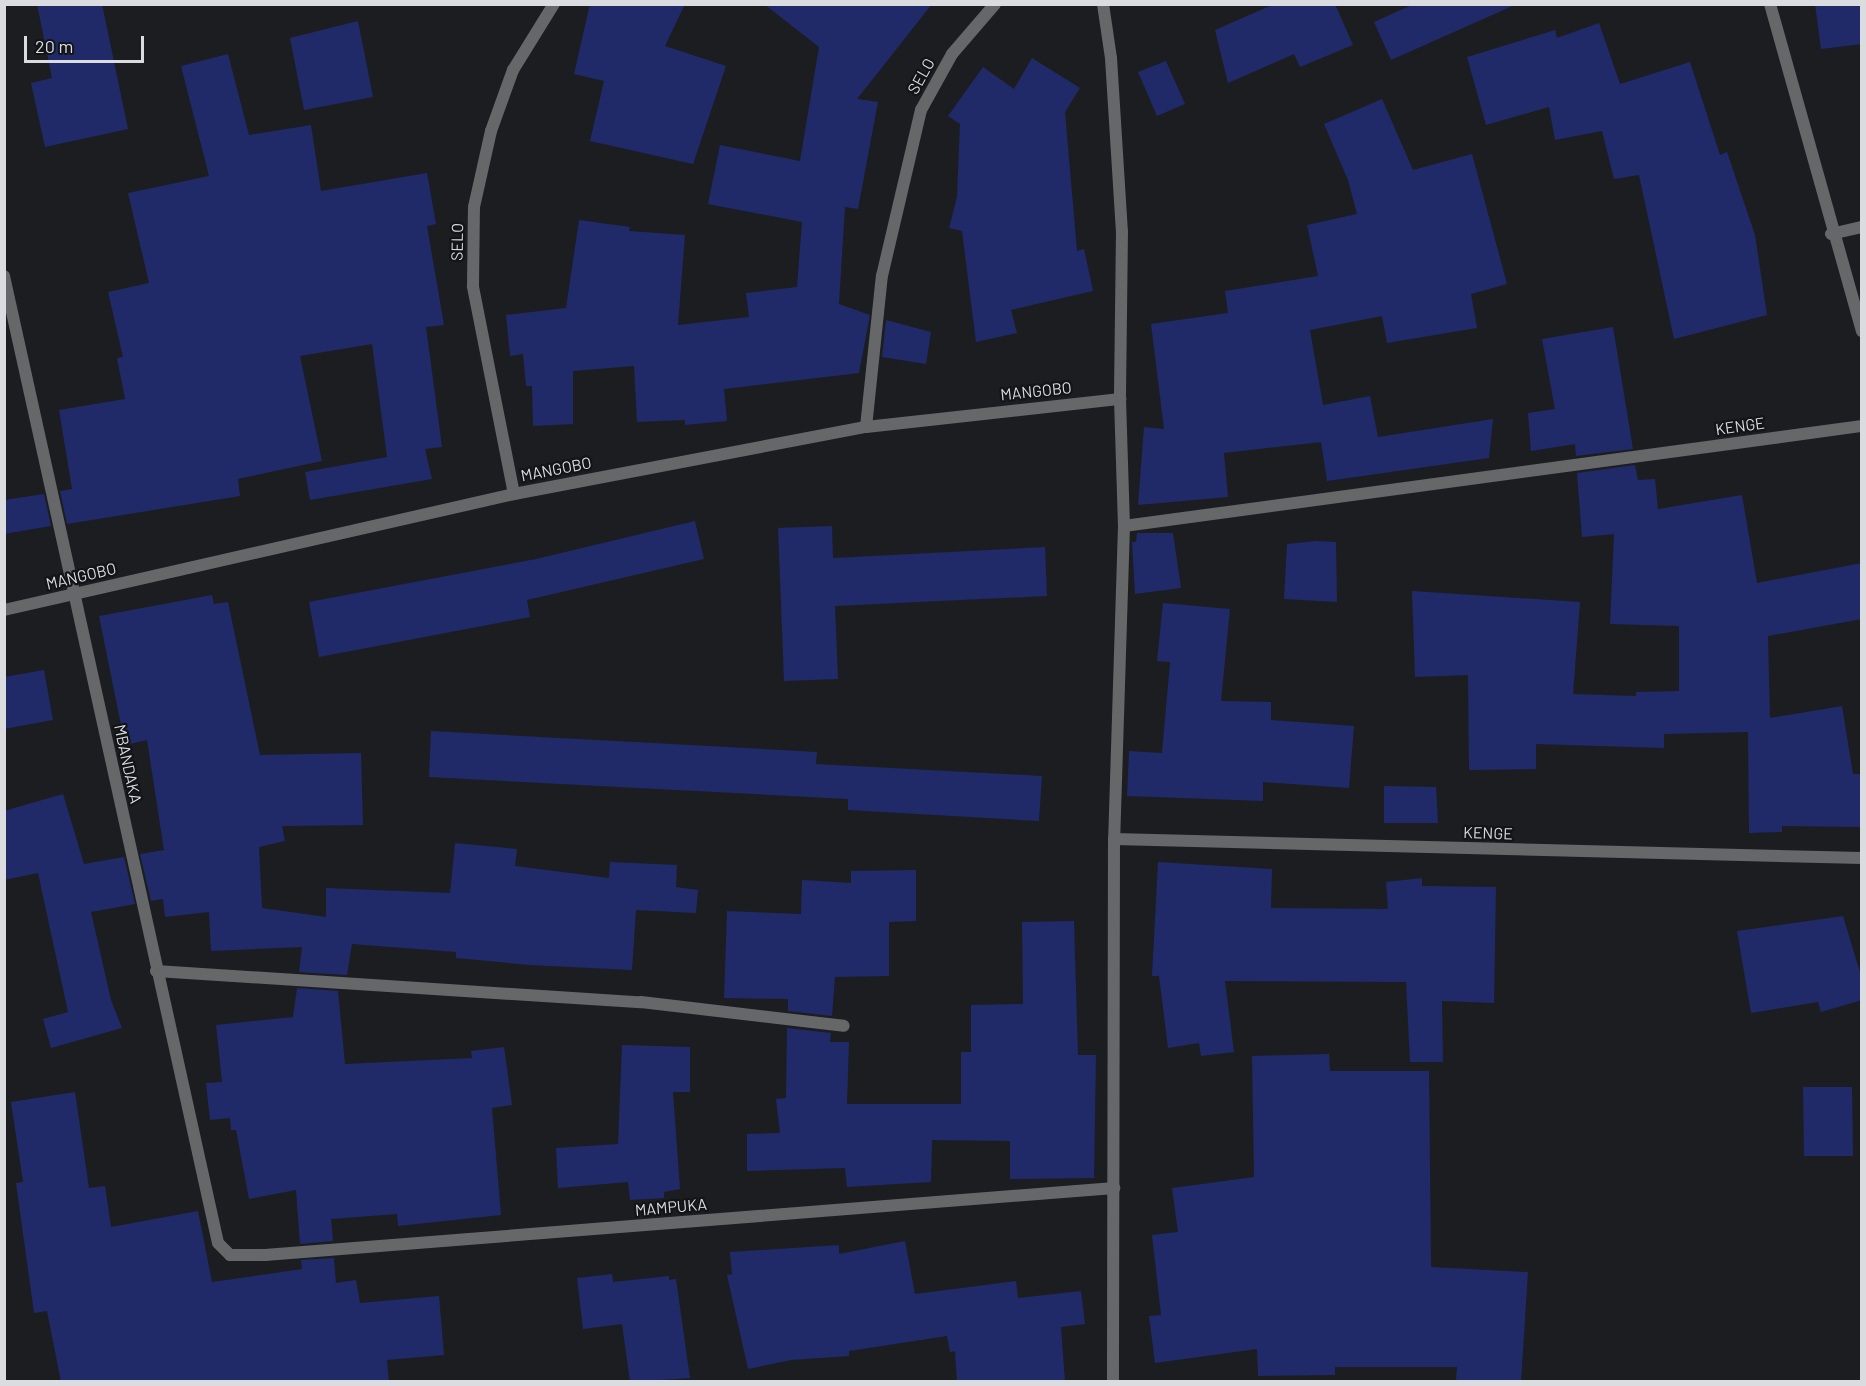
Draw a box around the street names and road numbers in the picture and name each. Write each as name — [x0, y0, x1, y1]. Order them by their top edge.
street label: SELO — [903, 55, 939, 97]
street label: SELO — [447, 223, 467, 261]
street label: MANGOBO — [999, 378, 1073, 404]
street label: KENGE — [1714, 413, 1766, 439]
street label: MANGOBO — [519, 453, 593, 485]
street label: MANGOBO — [44, 559, 118, 593]
street label: MBANDAKA — [110, 723, 146, 805]
street label: KENGE — [1463, 823, 1513, 843]
street label: MAMPUKA — [634, 1194, 708, 1220]

